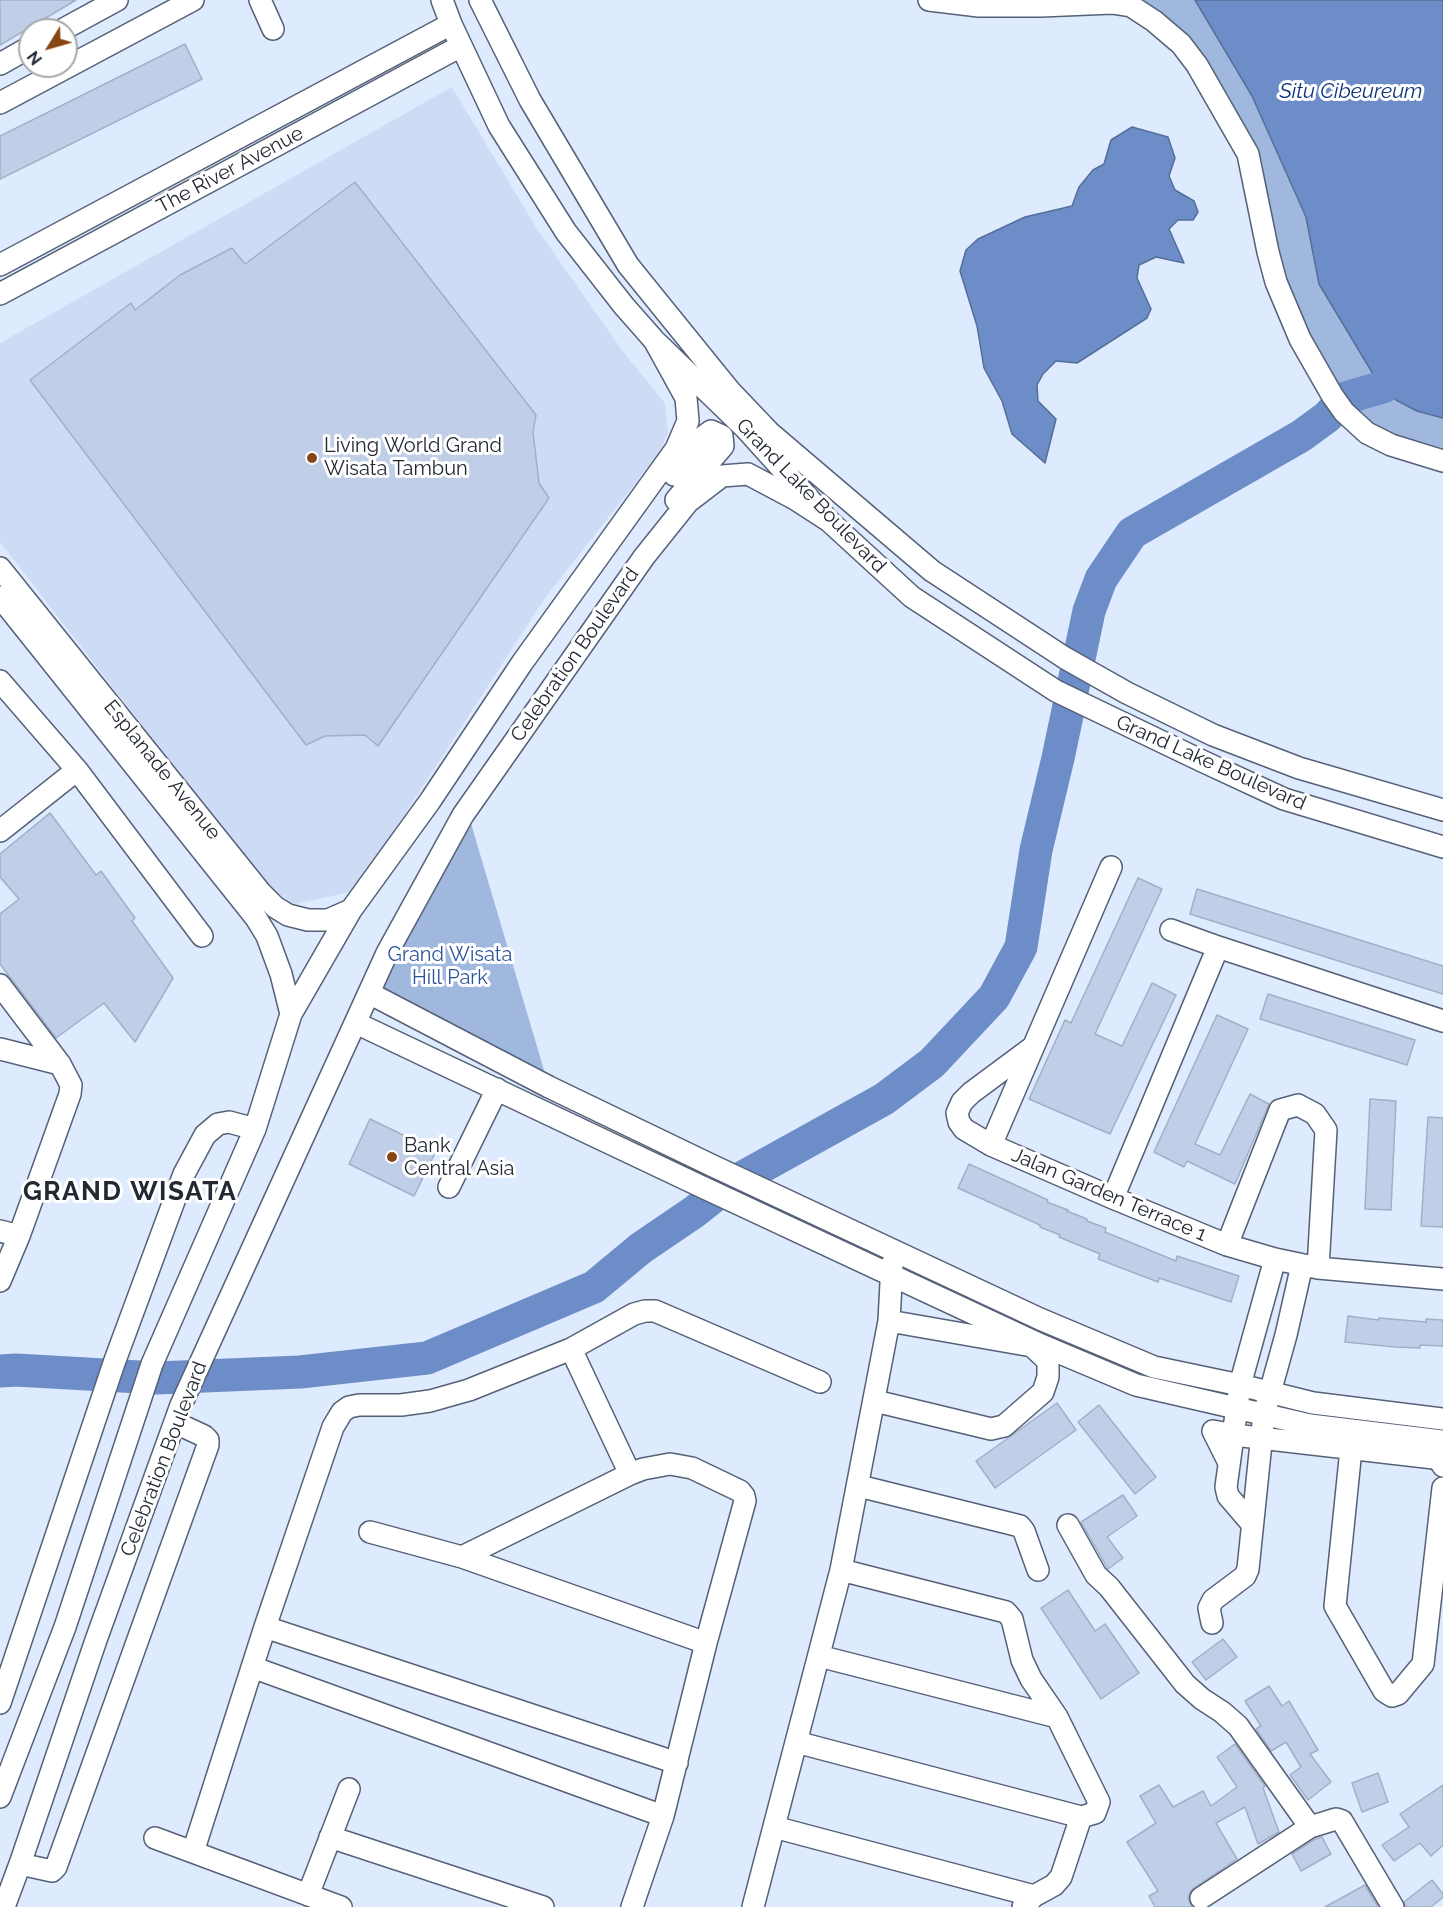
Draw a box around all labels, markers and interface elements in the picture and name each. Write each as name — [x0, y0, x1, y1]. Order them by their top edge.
north arrow — [18, 18, 78, 78]
text: N — [24, 47, 46, 69]
water label: Situ Cibeureum — [1279, 79, 1423, 105]
street label: The River Avenue — [153, 121, 307, 219]
street label: Grand Lake Boulevard — [731, 414, 891, 578]
place label: Living World Grand Wisata Tambun — [324, 434, 502, 481]
marker: Living World Grand Wisata Tambun — [305, 451, 319, 465]
street label: Celebration Boulevard — [506, 563, 644, 747]
street label: Esplanade Avenue — [98, 695, 226, 845]
street label: Grand Lake Boulevard — [1112, 710, 1310, 816]
park label: Grand Wisata Hill Park — [388, 943, 512, 990]
place label: Bank Central Asia — [404, 1134, 514, 1181]
street label: Jalan Garden Terrace 1 — [1008, 1143, 1210, 1247]
marker: Bank Central Asia — [385, 1150, 399, 1164]
district label: GRAND WISATA — [23, 1176, 237, 1208]
street label: Celebration Boulevard — [116, 1358, 212, 1560]

